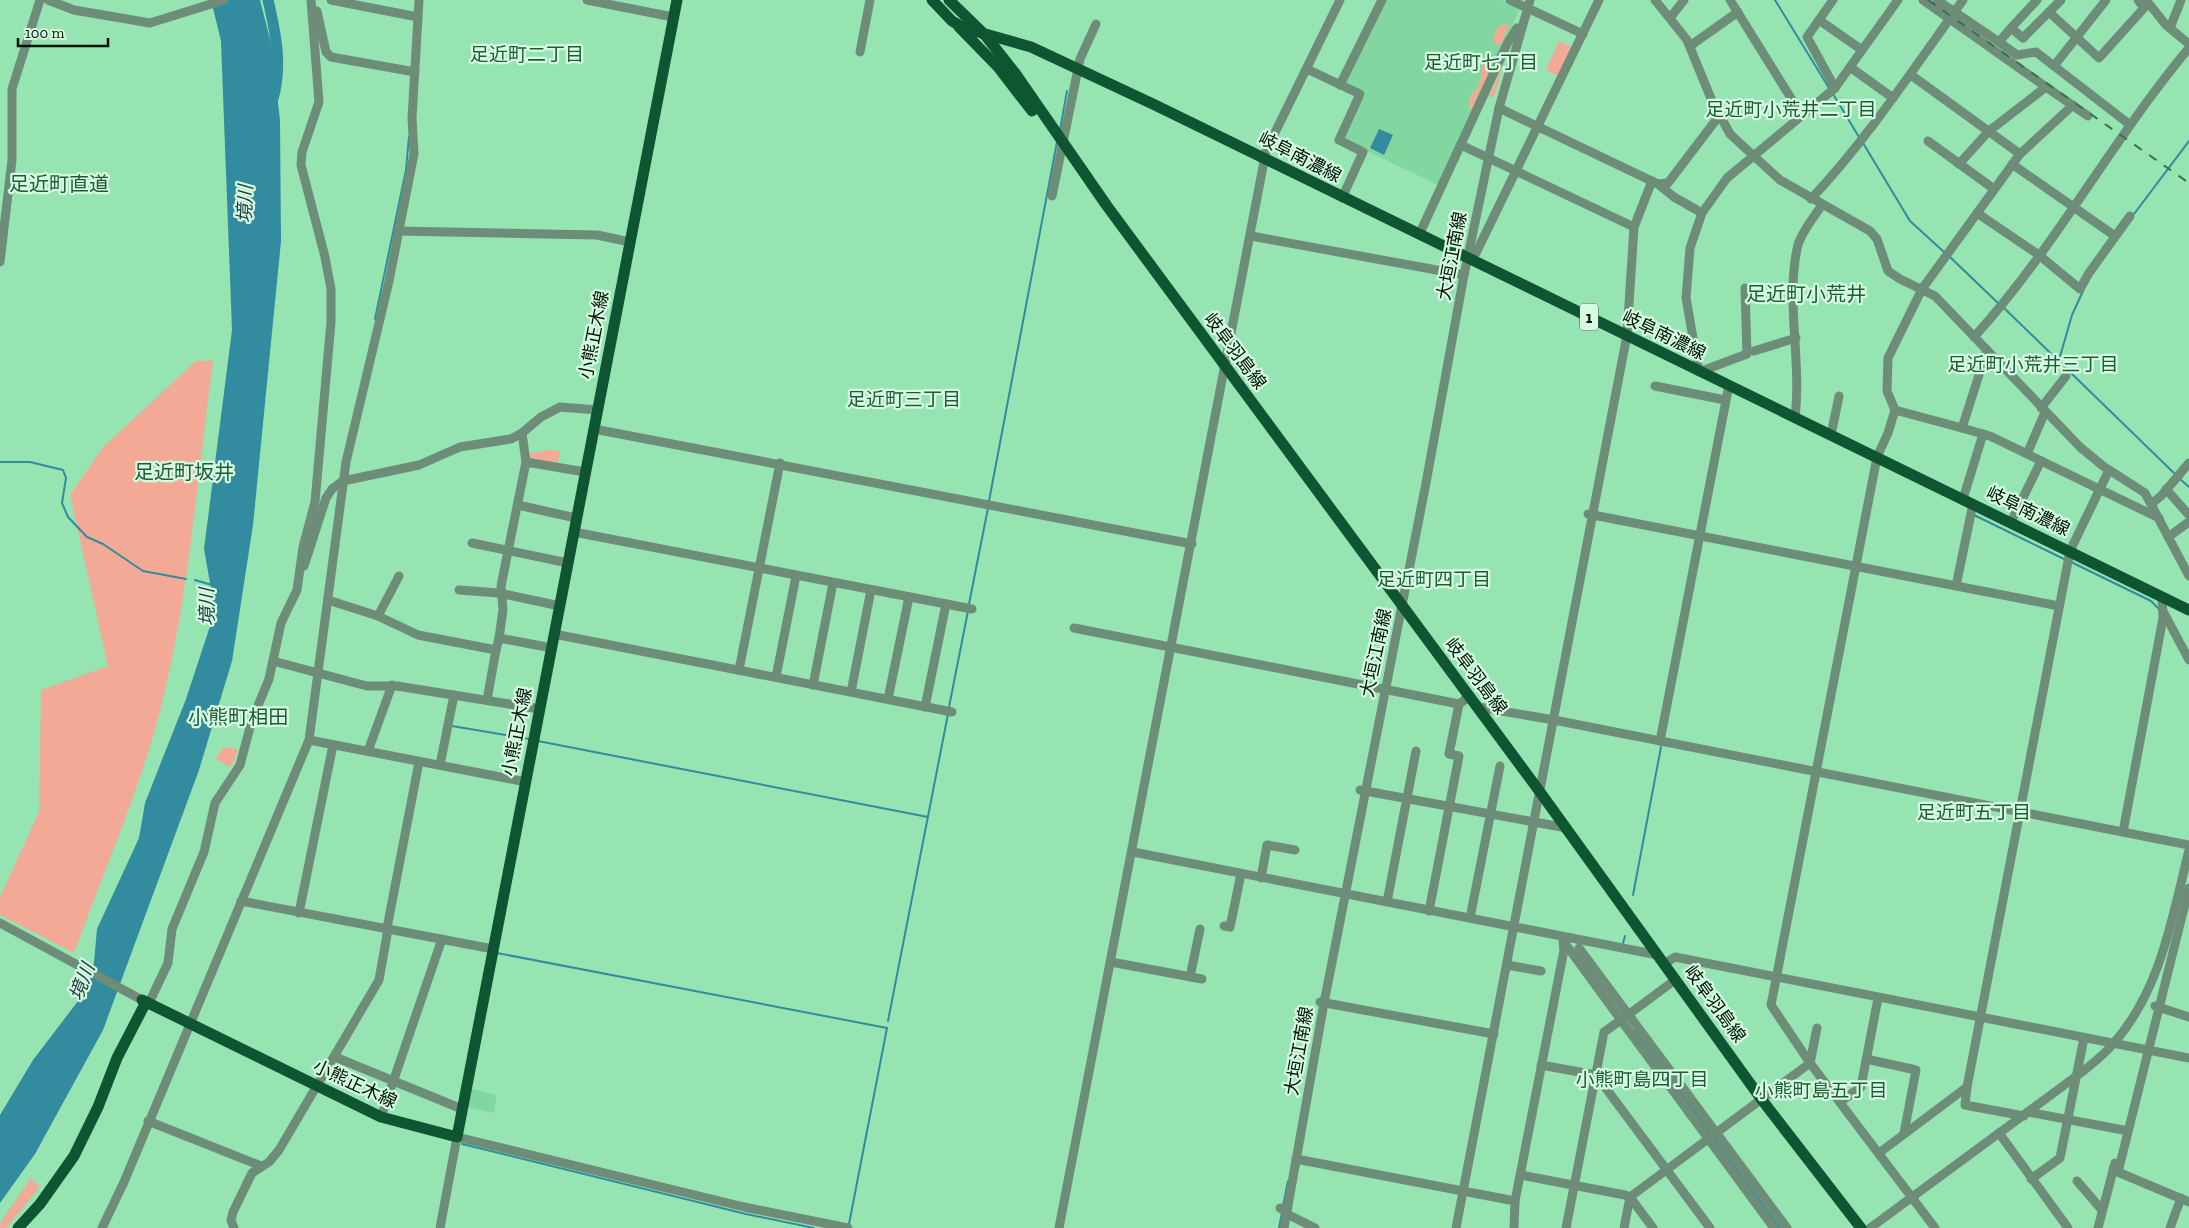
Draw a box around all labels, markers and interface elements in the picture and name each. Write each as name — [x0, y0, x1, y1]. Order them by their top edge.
scale bar — [18, 15, 108, 47]
text: 100 m — [25, 24, 64, 42]
district label: 足近町二丁目 — [470, 43, 584, 66]
district label: 足近町七丁目 — [1424, 51, 1538, 74]
district label: 足近町小荒井二丁目 — [1705, 98, 1877, 121]
street label: 岐阜南濃線 — [1255, 127, 1345, 187]
district label: 足近町直道 — [9, 172, 109, 196]
water label: 境川 — [233, 183, 257, 223]
street label: 大垣江南線 — [1433, 210, 1471, 302]
district label: 足近町小荒井 — [1746, 282, 1866, 306]
street label: 小熊正木線 — [575, 289, 613, 381]
road number: 1 — [1580, 304, 1598, 330]
street label: 岐阜南濃線 — [1619, 305, 1709, 365]
street label: 岐阜羽島線 — [1199, 308, 1271, 394]
district label: 足近町小荒井三丁目 — [1947, 353, 2119, 376]
district label: 足近町三丁目 — [847, 388, 961, 411]
district label: 足近町坂井 — [134, 460, 234, 484]
street label: 岐阜南濃線 — [1983, 481, 2073, 541]
district label: 足近町四丁目 — [1377, 568, 1491, 591]
water label: 境川 — [195, 586, 219, 626]
street label: 大垣江南線 — [1356, 607, 1396, 699]
street label: 岐阜羽島線 — [1440, 633, 1512, 719]
street label: 小熊正木線 — [498, 686, 536, 778]
district label: 小熊町相田 — [188, 705, 288, 729]
district label: 足近町五丁目 — [1917, 801, 2031, 824]
water label: 境川 — [64, 958, 100, 1004]
street label: 岐阜羽島線 — [1680, 961, 1750, 1047]
street label: 大垣江南線 — [1280, 1005, 1318, 1097]
street label: 小熊正木線 — [310, 1055, 400, 1113]
district label: 小熊町島四丁目 — [1575, 1068, 1709, 1091]
district label: 小熊町島五丁目 — [1754, 1079, 1888, 1102]

